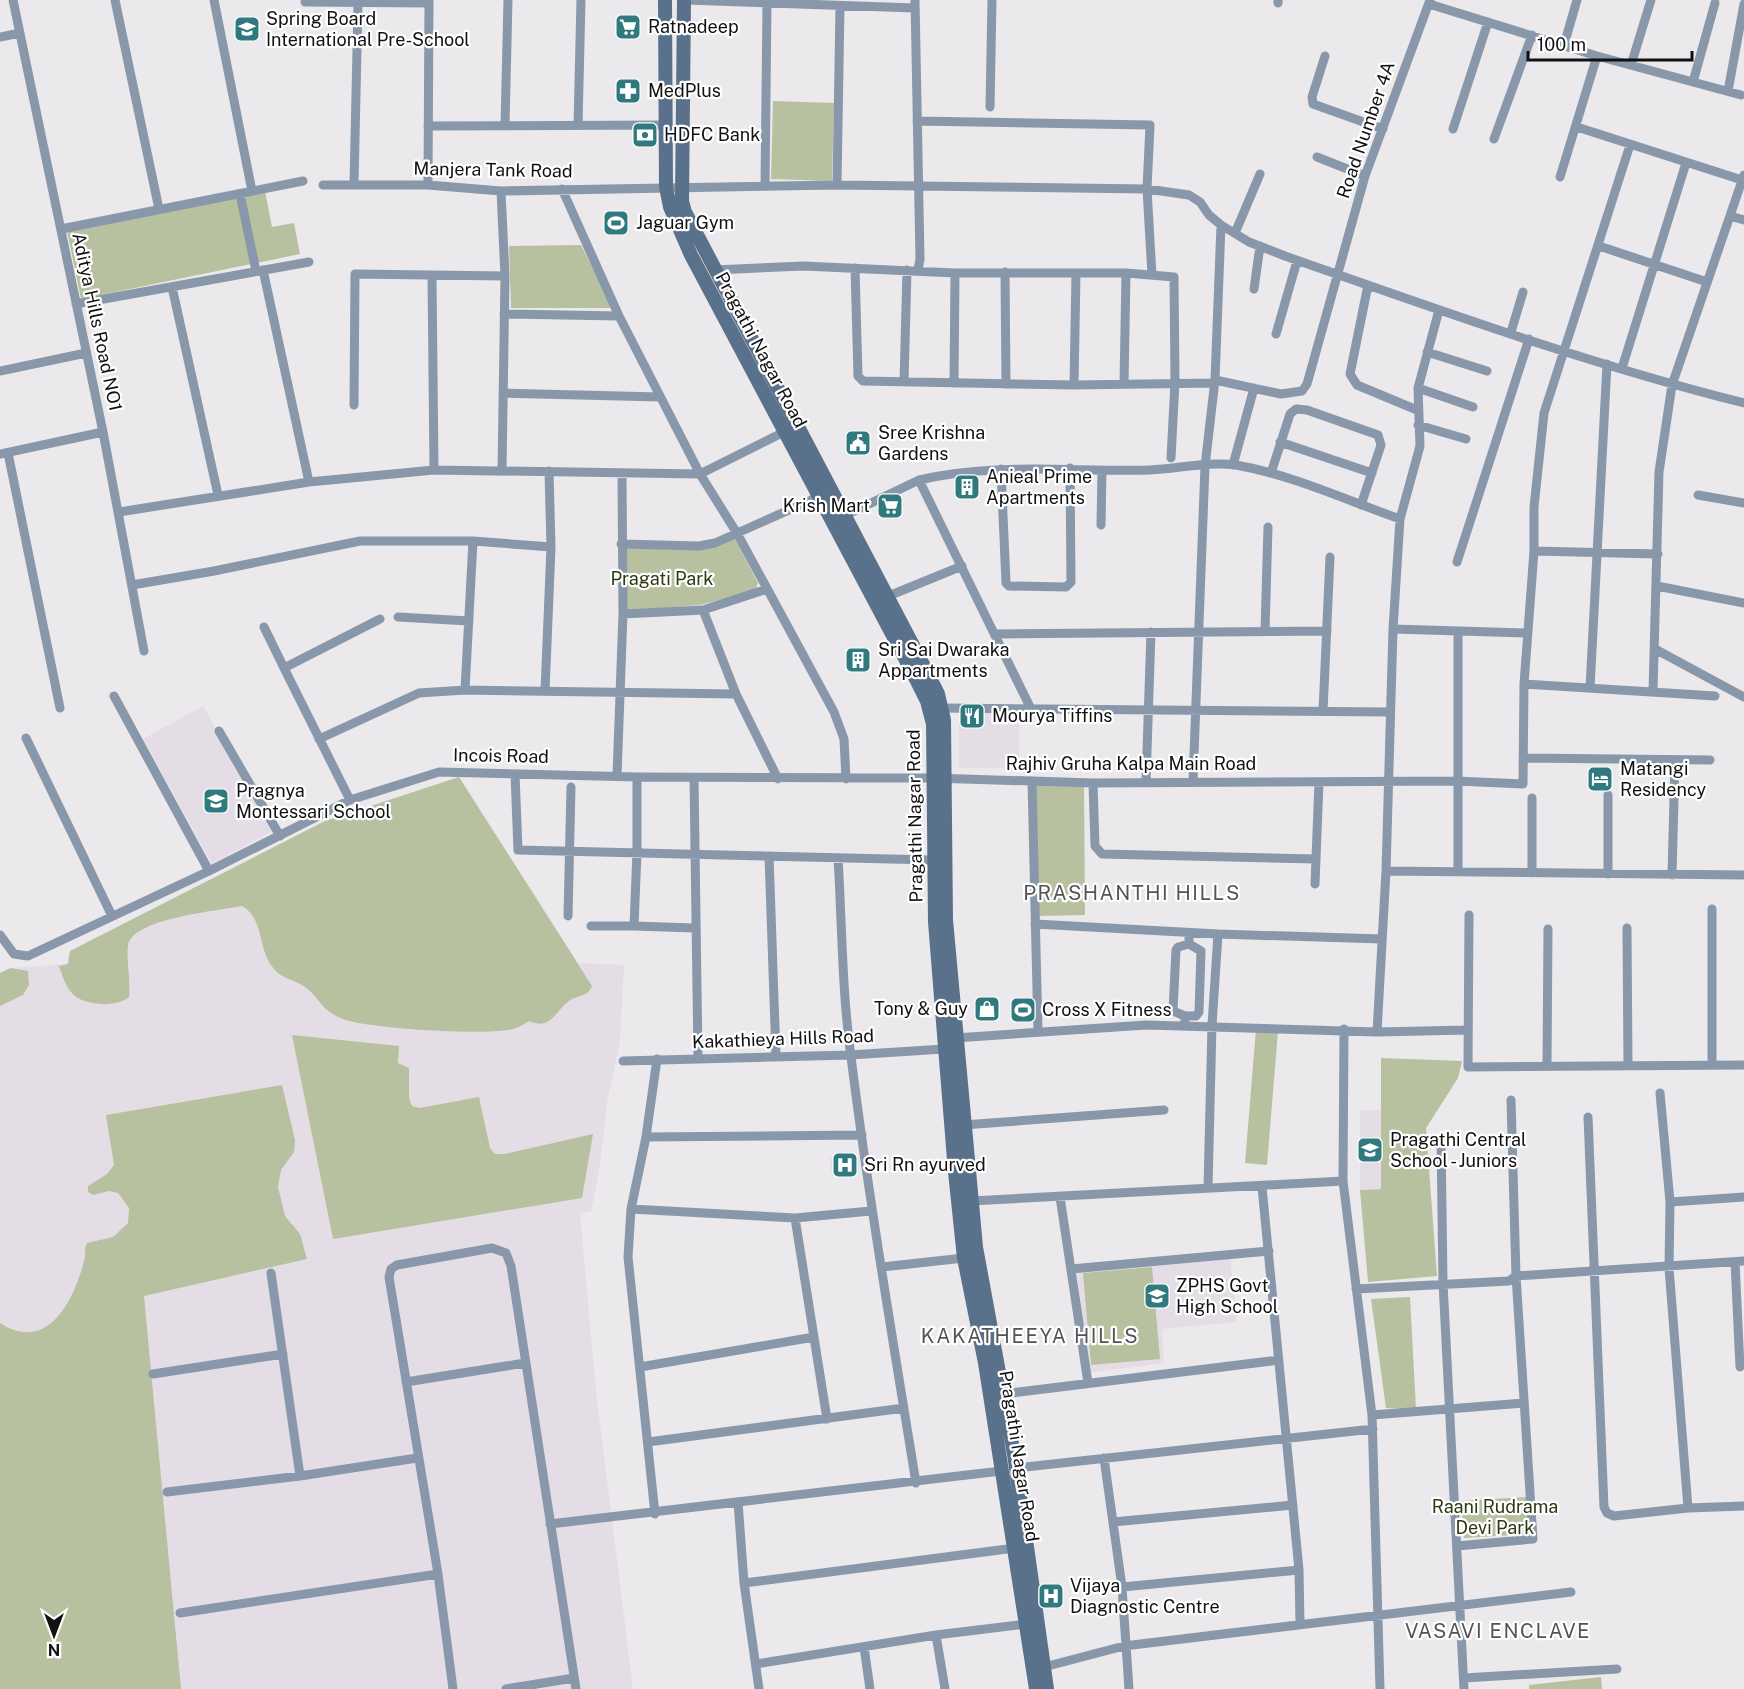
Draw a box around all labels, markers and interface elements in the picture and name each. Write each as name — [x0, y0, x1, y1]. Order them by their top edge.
place label: Spring Board International Pre-School — [266, 8, 470, 50]
supermarket icon: Ratnadeep — [613, 12, 643, 42]
school or university icon: Spring Board International Pre-School — [232, 14, 262, 44]
place label: Ratnadeep — [648, 16, 739, 37]
scale bar — [1528, 24, 1692, 62]
text: 100 m — [1537, 34, 1586, 55]
street label: Road Number 4A — [1332, 59, 1399, 201]
pharmacy icon: MedPlus — [613, 76, 643, 106]
place label: MedPlus — [648, 80, 721, 101]
bank icon: HDFC Bank — [630, 120, 660, 150]
place label: HDFC Bank — [664, 124, 760, 145]
street label: Manjera Tank Road — [413, 158, 573, 181]
sports icon: Jaguar Gym — [601, 208, 631, 238]
place label: Jaguar Gym — [636, 212, 734, 233]
street label: Aditya Hills Road NO1 — [68, 231, 127, 413]
street label: Pragathi Nagar Road — [712, 268, 811, 431]
place label: Sree Krishna Gardens — [878, 422, 985, 464]
public building icon: Sree Krishna Gardens — [843, 428, 873, 458]
place label: Anieal Prime Apartments — [986, 466, 1092, 508]
building icon: Anieal Prime Apartments — [952, 472, 982, 502]
supermarket icon: Krish Mart — [875, 491, 905, 521]
place label: Krish Mart — [783, 495, 870, 516]
park label: Pragati Park — [611, 568, 713, 589]
place label: Sri Sai Dwaraka Appartments — [878, 639, 1009, 681]
building icon: Sri Sai Dwaraka Appartments — [843, 645, 873, 675]
restaurant icon: Mourya Tiffins — [957, 701, 987, 731]
place label: Mourya Tiffins — [992, 705, 1112, 726]
street label: Pragathi Nagar Road — [902, 729, 927, 903]
street label: Incois Road — [453, 744, 549, 767]
street label: Rajhiv Gruha Kalpa Main Road — [1006, 753, 1256, 774]
place label: Matangi Residency — [1620, 758, 1707, 800]
hotel icon: Matangi Residency — [1585, 764, 1615, 794]
place label: Pragnya Montessari School — [236, 780, 391, 822]
school or university icon: Pragnya Montessari School — [201, 786, 231, 816]
district label: PRASHANTHI HILLS — [1023, 881, 1241, 905]
shop icon: Tony & Guy — [972, 994, 1002, 1024]
sports icon: Cross X Fitness — [1008, 995, 1038, 1025]
place label: Tony & Guy — [874, 998, 968, 1019]
place label: Cross X Fitness — [1042, 999, 1172, 1020]
street label: Kakathieya Hills Road — [692, 1025, 874, 1052]
place label: Pragathi Central School - Juniors — [1390, 1129, 1527, 1171]
school or university icon: Pragathi Central School - Juniors — [1355, 1135, 1385, 1165]
hospital icon: Sri Rn ayurved — [830, 1150, 860, 1180]
place label: Sri Rn ayurved — [864, 1154, 986, 1175]
place label: ZPHS Govt High School — [1176, 1275, 1278, 1317]
school or university icon: ZPHS Govt High School — [1142, 1281, 1172, 1311]
district label: KAKATHEEYA HILLS — [921, 1324, 1139, 1348]
street label: Pragathi Nagar Road — [996, 1369, 1043, 1543]
park label: Raani Rudrama Devi Park — [1432, 1496, 1558, 1538]
place label: Vijaya Diagnostic Centre — [1070, 1575, 1220, 1617]
hospital icon: Vijaya Diagnostic Centre — [1036, 1581, 1066, 1611]
north arrow — [24, 1605, 84, 1665]
district label: VASAVI ENCLAVE — [1405, 1619, 1591, 1643]
text: N — [48, 1640, 60, 1659]

